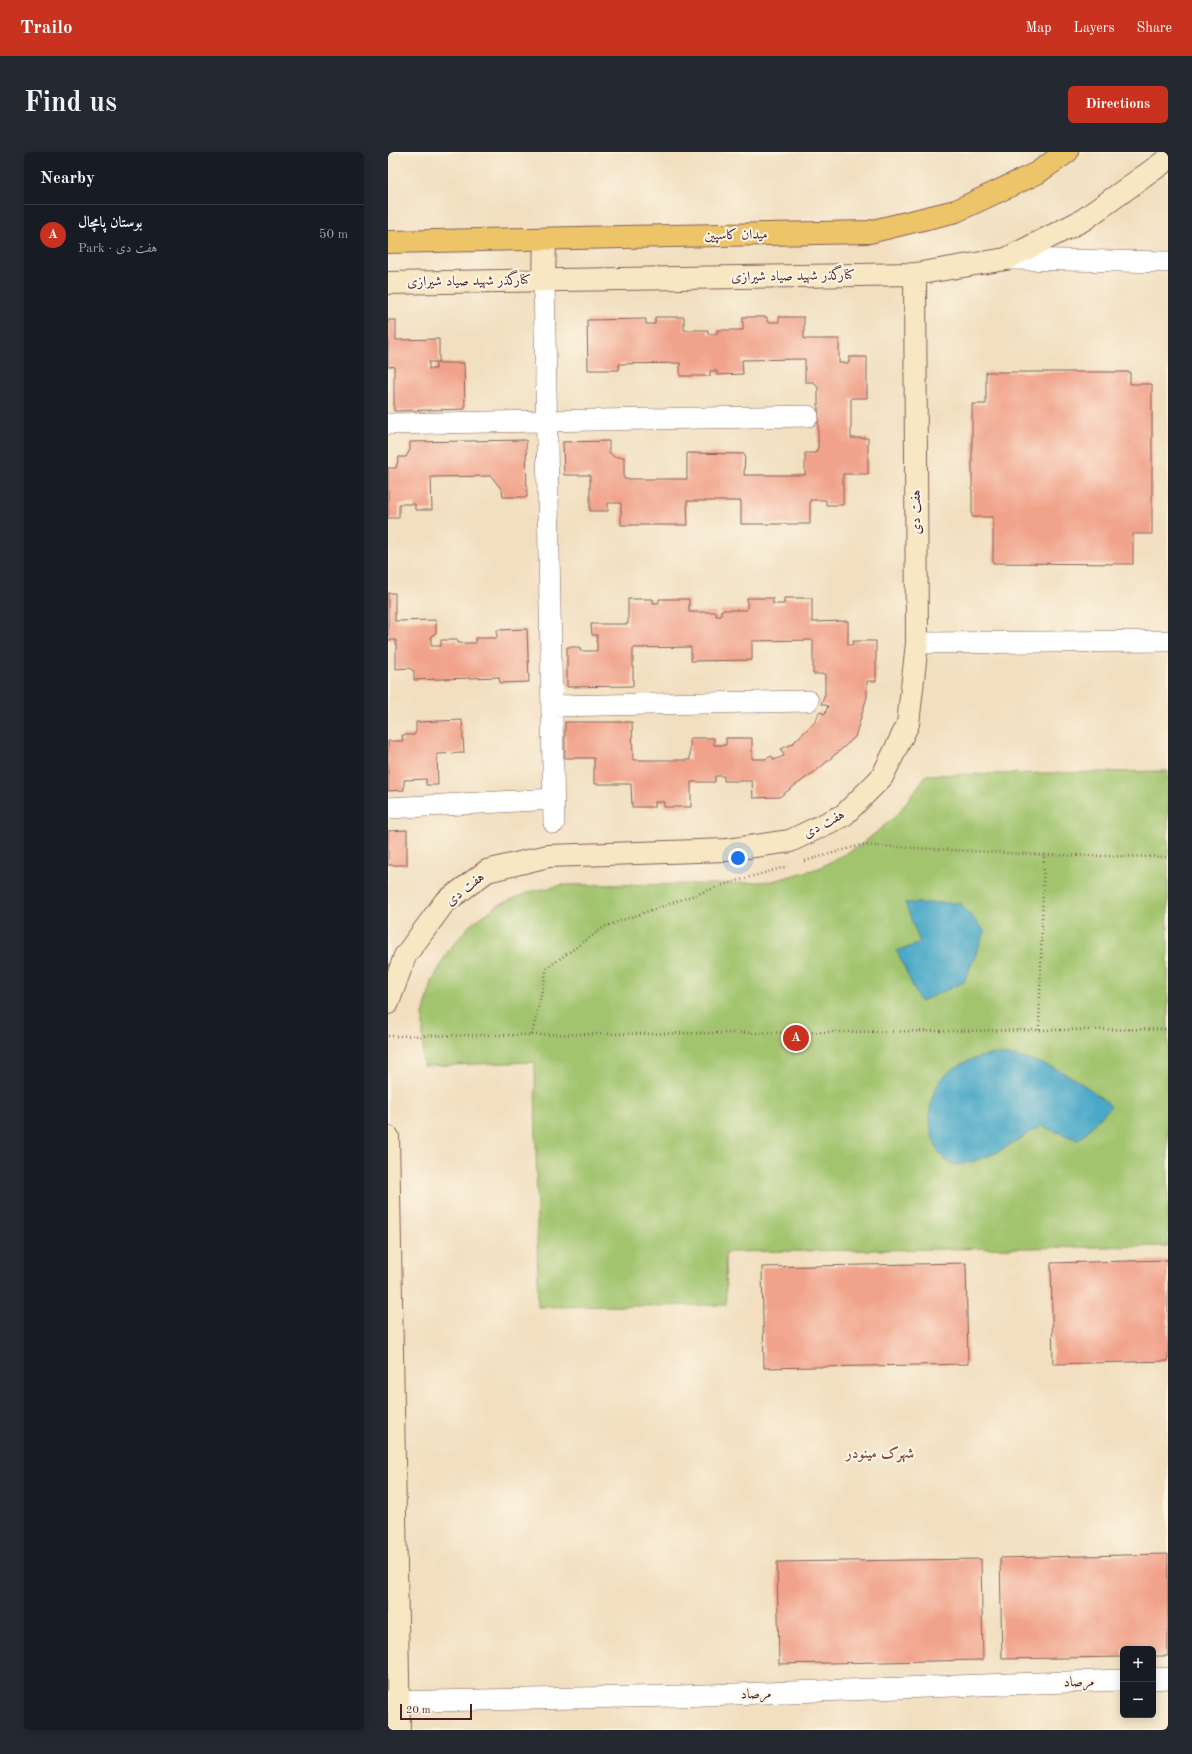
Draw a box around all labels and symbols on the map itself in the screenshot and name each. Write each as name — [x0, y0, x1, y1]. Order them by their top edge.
street label: میدان کاسپین — [704, 226, 768, 245]
street label: کنارگذر شهید صیاد شیرازی — [731, 264, 855, 286]
street label: کنارگذر شهید صیاد شیرازی — [407, 269, 531, 291]
street label: هفت دی — [909, 490, 924, 534]
street label: هفت دی — [801, 807, 848, 842]
your location — [728, 848, 748, 868]
street label: هفت دی — [443, 870, 488, 909]
pin: A — [783, 1023, 809, 1053]
district label: شهرک مینودر — [844, 1446, 914, 1463]
street label: مرصاد — [1063, 1674, 1095, 1692]
street label: مرصاد — [740, 1686, 772, 1704]
scale bar — [400, 1702, 472, 1721]

